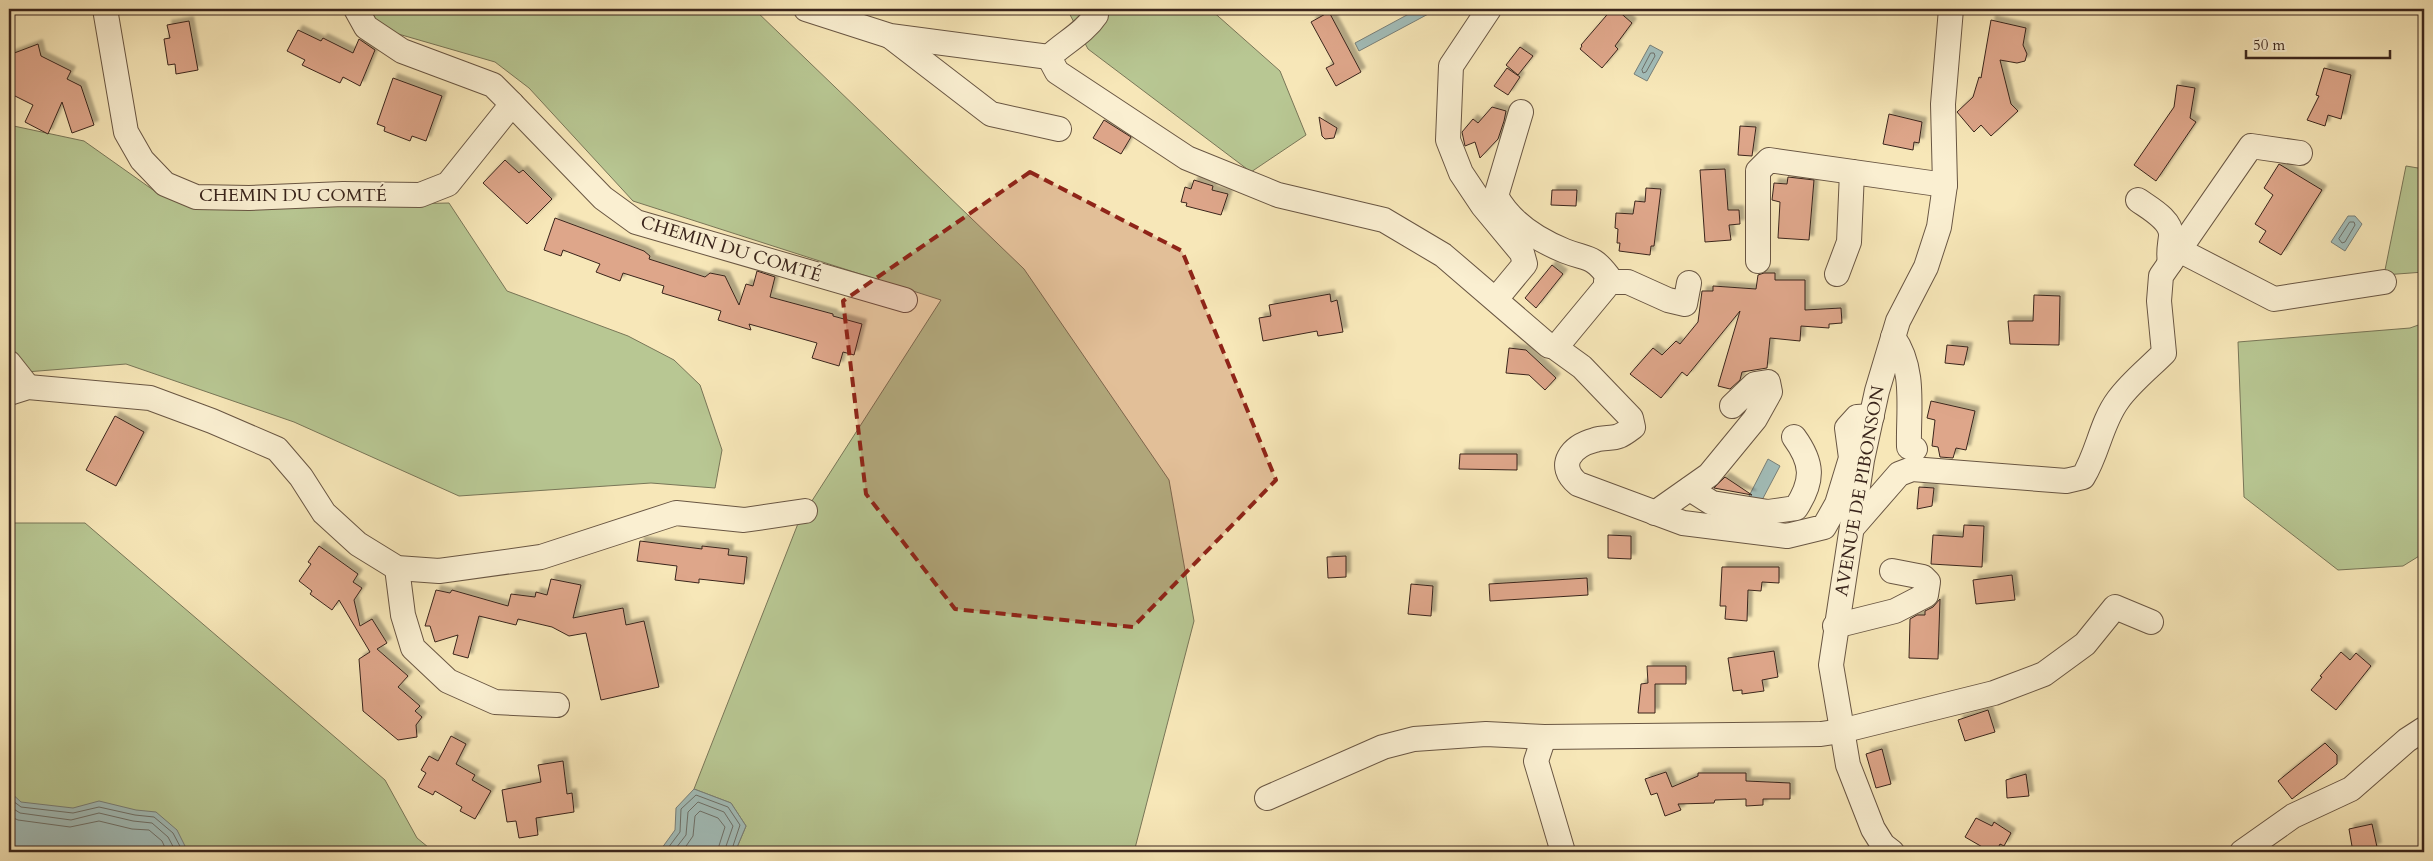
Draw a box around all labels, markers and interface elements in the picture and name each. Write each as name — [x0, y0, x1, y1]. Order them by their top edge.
scale bar — [2246, 28, 2389, 60]
text: 50 m — [2253, 35, 2285, 55]
street label: CHEMIN DU COMTÉ — [199, 183, 387, 208]
street label: CHEMIN DU COMTÉ — [637, 210, 825, 288]
street label: AVENUE DE PIBONSON — [1829, 383, 1891, 598]

